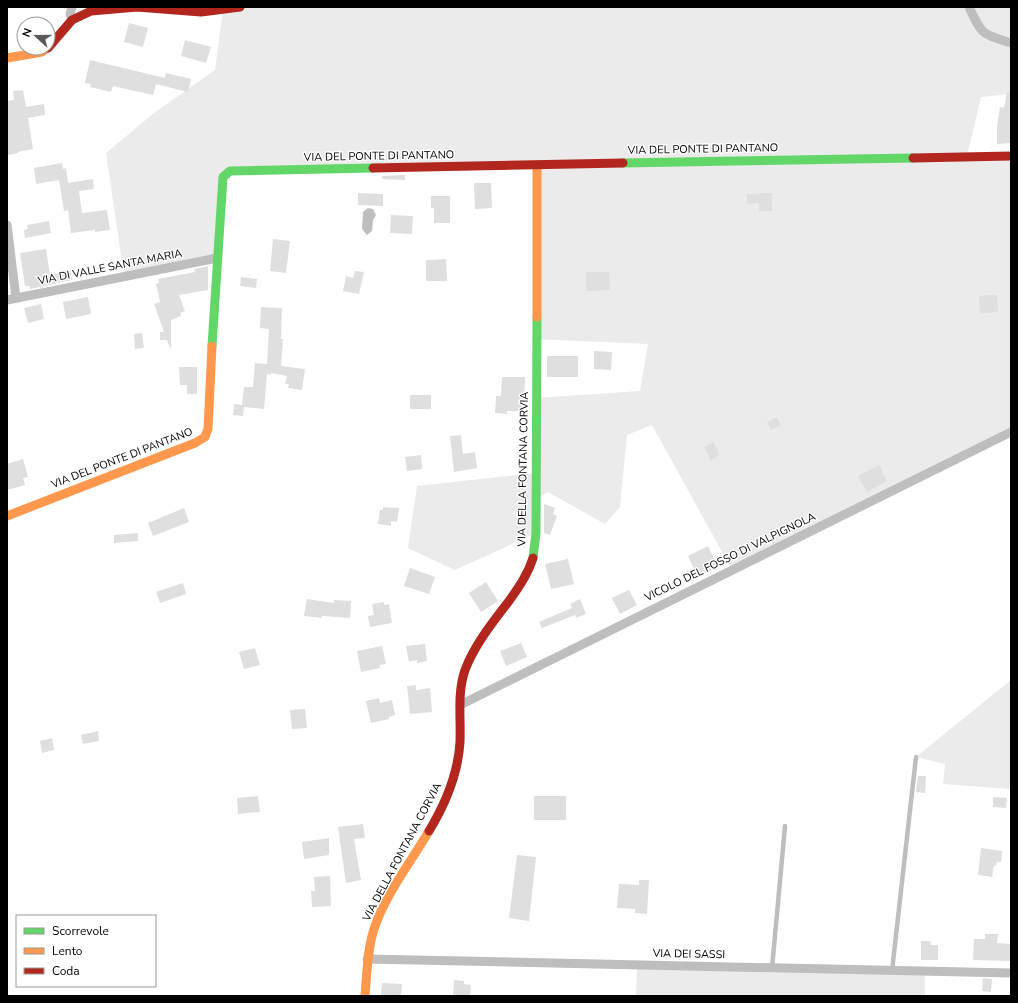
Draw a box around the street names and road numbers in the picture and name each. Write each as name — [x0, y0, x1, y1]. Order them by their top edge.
street label: VIA DEL PONTE DI PANTANO — [627, 140, 778, 158]
street label: VIA DEL PONTE DI PANTANO — [303, 147, 454, 165]
street label: VIA DI VALLE SANTA MARIA — [36, 246, 183, 289]
street label: VIA DELLA FONTANA CORVIA — [514, 391, 532, 548]
street label: VIA DEL PONTE DI PANTANO — [48, 424, 195, 492]
street label: VICOLO DEL FOSSO DI VALPIGNOLA — [641, 509, 818, 605]
street label: VIA DELLA FONTANA CORVIA — [359, 780, 445, 925]
street label: VIA DEI SASSI — [652, 946, 725, 962]

